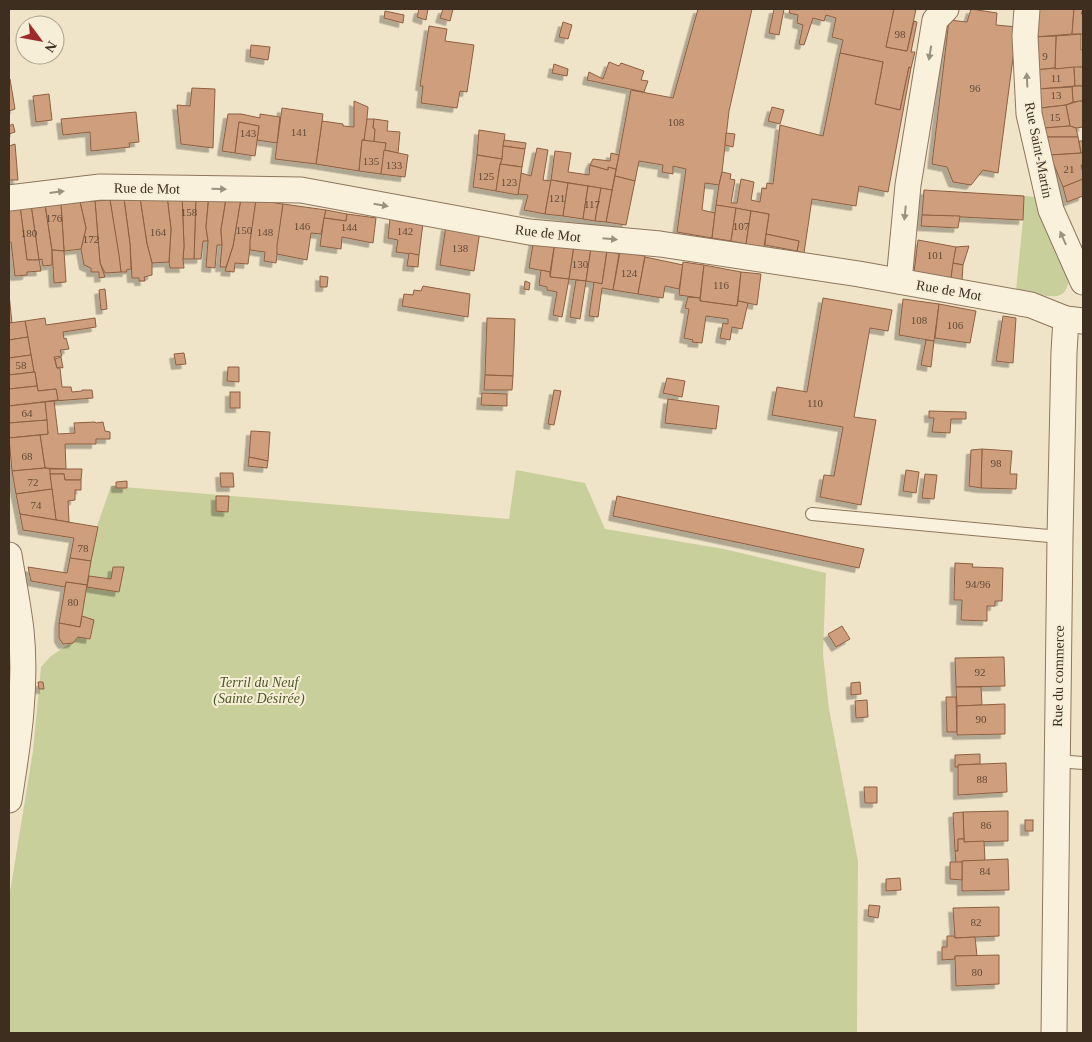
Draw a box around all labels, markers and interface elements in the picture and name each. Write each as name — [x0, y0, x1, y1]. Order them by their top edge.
north arrow — [15, 15, 65, 65]
house number: 98 — [895, 28, 906, 40]
text: N — [42, 38, 60, 55]
one-way arrow — [926, 45, 934, 61]
house number: 9 — [1042, 50, 1048, 62]
one-way arrow — [1023, 72, 1031, 88]
house number: 11 — [1051, 72, 1061, 84]
house number: 96 — [970, 82, 981, 94]
house number: 13 — [1051, 89, 1062, 101]
street label: Rue Saint-Martin — [1022, 101, 1055, 199]
house number: 15 — [1050, 111, 1061, 123]
house number: 108 — [668, 116, 685, 128]
house number: 141 — [291, 126, 307, 138]
house number: 143 — [240, 127, 257, 139]
house number: 135 — [363, 155, 380, 167]
house number: 133 — [386, 159, 403, 171]
house number: 21 — [1064, 163, 1075, 175]
house number: 125 — [478, 170, 495, 182]
house number: 123 — [501, 176, 518, 188]
street label: Rue de Mot — [114, 180, 180, 197]
one-way arrow — [212, 185, 228, 193]
one-way arrow — [49, 188, 65, 196]
house number: 121 — [549, 192, 565, 204]
house number: 117 — [584, 198, 601, 210]
one-way arrow — [373, 201, 389, 209]
one-way arrow — [901, 205, 909, 221]
house number: 158 — [181, 206, 198, 218]
house number: 176 — [46, 212, 63, 224]
house number: 146 — [294, 220, 311, 232]
house number: 107 — [733, 220, 750, 232]
house number: 144 — [341, 221, 358, 233]
street label: Rue de Mot — [514, 222, 582, 245]
house number: 150 — [236, 224, 253, 236]
house number: 142 — [397, 225, 413, 237]
house number: 164 — [150, 226, 167, 238]
house number: 148 — [257, 226, 274, 238]
house number: 180 — [21, 227, 38, 239]
one-way arrow — [1059, 231, 1067, 245]
house number: 172 — [83, 233, 99, 245]
one-way arrow — [603, 236, 619, 244]
house number: 138 — [452, 242, 469, 254]
house number: 101 — [927, 249, 943, 261]
house number: 130 — [572, 258, 589, 270]
house number: 124 — [621, 267, 638, 279]
street label: Rue de Mot — [915, 277, 983, 304]
house number: 116 — [713, 279, 730, 291]
house number: 108 — [911, 314, 928, 326]
house number: 106 — [947, 319, 964, 331]
house number: 58 — [16, 359, 27, 371]
house number: 110 — [807, 397, 824, 409]
house number: 64 — [22, 407, 33, 419]
house number: 68 — [22, 450, 33, 462]
house number: 98 — [991, 457, 1002, 469]
house number: 72 — [28, 476, 39, 488]
house number: 74 — [31, 499, 42, 511]
house number: 78 — [78, 542, 89, 554]
house number: 94/96 — [965, 578, 991, 590]
house number: 80 — [68, 596, 79, 608]
street label: Rue du commerce — [1050, 625, 1067, 727]
house number: 92 — [975, 666, 986, 678]
park label: Terril du Neuf (Sainte Désirée) — [213, 675, 305, 707]
house number: 90 — [976, 713, 987, 725]
house number: 88 — [977, 773, 988, 785]
house number: 86 — [981, 819, 992, 831]
house number: 84 — [980, 865, 991, 877]
house number: 82 — [971, 916, 982, 928]
house number: 80 — [972, 966, 983, 978]

